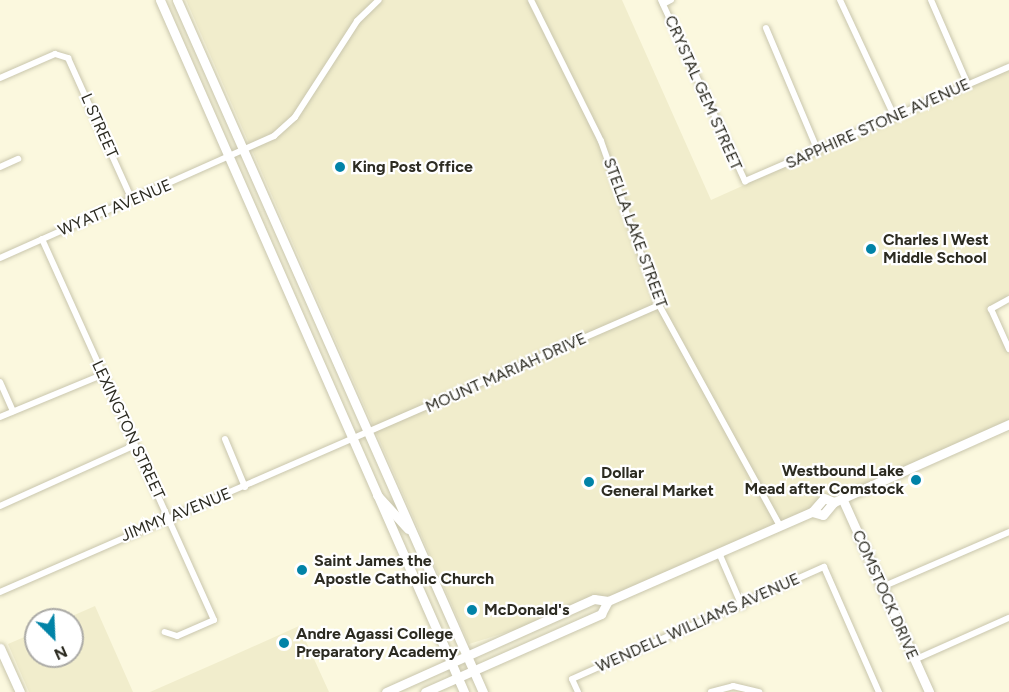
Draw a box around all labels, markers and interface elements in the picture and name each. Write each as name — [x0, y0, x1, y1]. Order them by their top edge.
street label: CRYSTAL GEM STREET — [660, 13, 746, 173]
street label: SAPPHIRE STONE AVENUE — [783, 75, 973, 173]
street label: L STREET — [76, 91, 122, 161]
street label: STELLA LAKE STREET — [599, 155, 671, 311]
place label: King Post Office — [352, 157, 473, 177]
marker: King Post Office — [333, 160, 347, 174]
street label: WYATT AVENUE — [56, 175, 174, 241]
place label: Charles I West Middle School — [883, 230, 989, 268]
marker: Charles I West Middle School — [864, 242, 878, 256]
street label: MOUNT MARIAH DRIVE — [423, 329, 589, 417]
street label: LEXINGTON STREET — [87, 358, 169, 502]
place label: Westbound Lake Mead after Comstock — [744, 461, 904, 499]
place label: Dollar General Market — [601, 463, 714, 501]
marker: Westbound Lake Mead after Comstock — [909, 473, 923, 487]
marker: Dollar General Market — [582, 475, 596, 489]
street label: JIMMY AVENUE — [118, 484, 234, 546]
street label: COMSTOCK DRIVE — [848, 527, 922, 663]
place label: Saint James the Apostle Catholic Church — [314, 551, 494, 589]
marker: Saint James the Apostle Catholic Church — [295, 563, 309, 577]
street label: WENDELL WILLIAMS AVENUE — [593, 569, 803, 677]
place label: McDonald's — [484, 600, 569, 620]
marker: McDonald's — [465, 603, 479, 617]
north arrow — [24, 608, 84, 668]
place label: Andre Agassi College Preparatory Academy — [296, 624, 458, 662]
marker: Andre Agassi College Preparatory Academy — [277, 636, 291, 650]
text: N — [51, 642, 70, 664]

